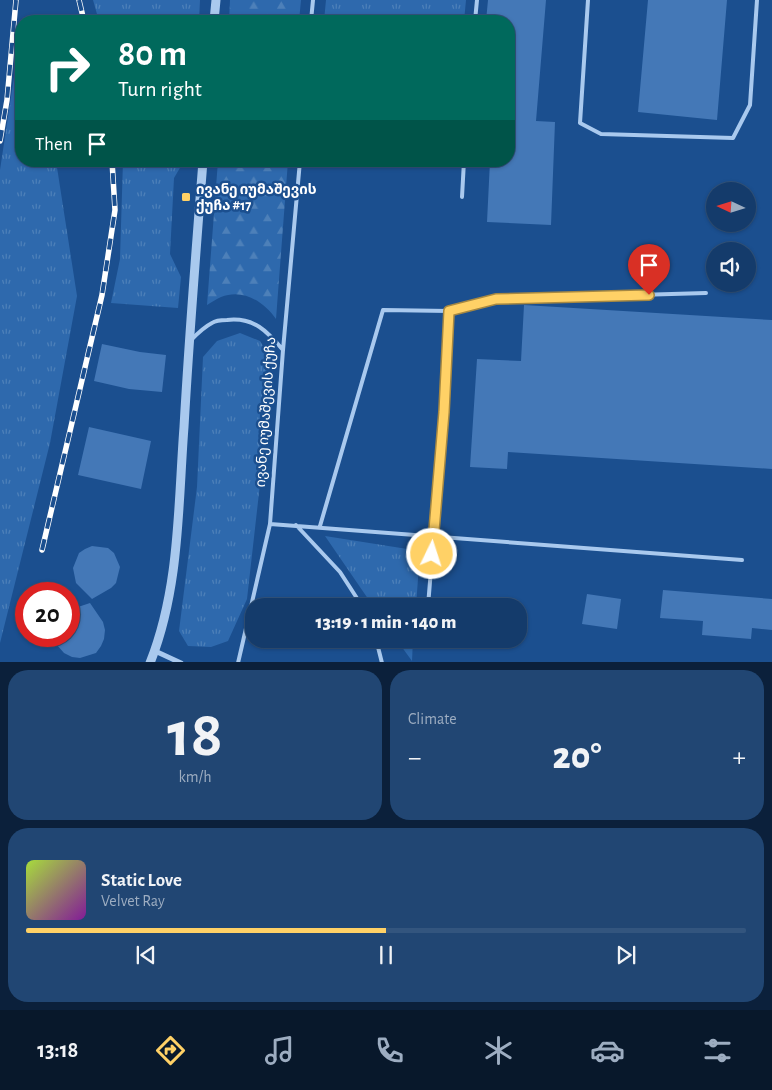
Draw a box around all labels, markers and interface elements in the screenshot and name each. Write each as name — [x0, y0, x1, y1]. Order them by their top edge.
icon: right — [35, 35, 100, 100]
text: 80 m — [118, 37, 187, 72]
text: Turn right — [118, 78, 202, 100]
icon: arrive — [83, 130, 111, 158]
text: Then — [35, 135, 73, 154]
north arrow — [706, 182, 756, 232]
map controls — [706, 182, 756, 292]
place label: ივანე იუმაშევის ქუჩა #17 — [196, 183, 317, 214]
marker: ივანე იუმაშევის ქუჩა #17 — [180, 191, 192, 203]
button: sound — [706, 242, 756, 292]
pin — [628, 244, 670, 295]
icon: arrive — [635, 251, 663, 279]
street label: ივანე იუმაშევის ქუჩა — [254, 336, 279, 488]
position arrow — [405, 527, 457, 579]
speed limit sign: 20 — [15, 582, 80, 647]
text: 13:19 · 1 min · 140 m — [316, 613, 456, 632]
text: 18 — [167, 703, 223, 768]
text: Climate — [408, 711, 457, 727]
text: 20° — [553, 738, 601, 776]
text: − — [408, 744, 421, 772]
text: + — [733, 744, 746, 772]
text: km/h — [178, 769, 212, 785]
text: Static Love — [101, 871, 182, 890]
text: Velvet Ray — [101, 893, 165, 909]
icon: previous — [132, 941, 160, 969]
icon: pause — [372, 941, 400, 969]
icon: next — [612, 941, 640, 969]
icon: directions — [153, 1033, 188, 1068]
icon: music — [262, 1033, 297, 1068]
icon: phone — [372, 1033, 407, 1068]
icon: climate — [481, 1033, 516, 1068]
icon: car — [590, 1033, 625, 1068]
icon: filters — [700, 1033, 735, 1068]
text: 13:18 — [37, 1039, 78, 1061]

